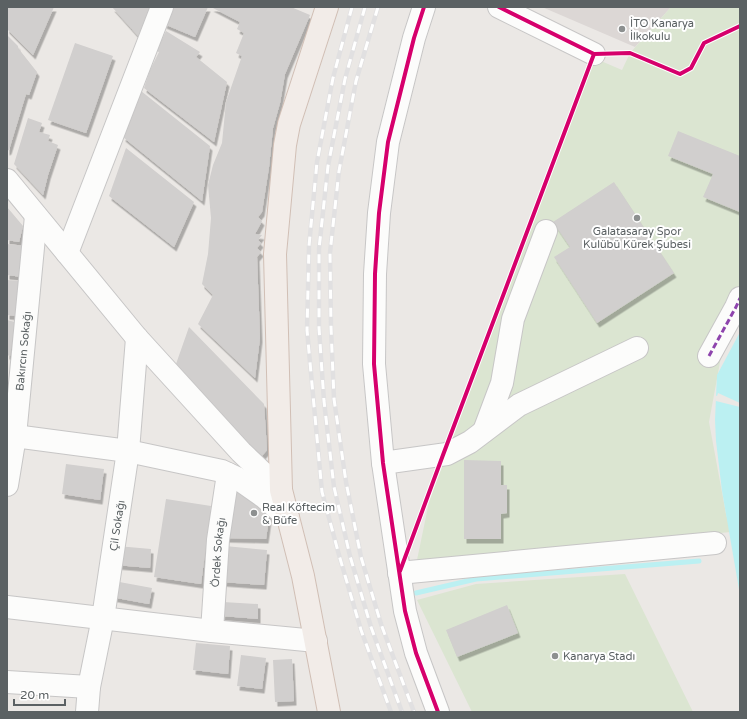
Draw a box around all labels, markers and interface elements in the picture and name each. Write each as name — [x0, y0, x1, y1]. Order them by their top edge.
place label: İTO Kanarya İlkokulu — [630, 17, 694, 43]
marker: İTO Kanarya İlkokulu — [617, 24, 627, 34]
marker: Galatasaray Spor Kulübü Kürek Şubesi — [632, 213, 642, 223]
place label: Galatasaray Spor Kulübü Kürek Şubesi — [583, 225, 691, 251]
street label: Bakırcın Sokağı — [13, 311, 33, 392]
street label: Çil Sokağı — [107, 499, 127, 552]
place label: Real Köftecim & Büfe — [262, 501, 335, 527]
marker: Real Köftecim & Büfe — [249, 508, 259, 518]
street label: Ördek Sokağı — [208, 516, 228, 588]
place label: Kanarya Stadı — [563, 650, 635, 663]
marker: Kanarya Stadı — [550, 651, 560, 661]
scale bar — [14, 681, 65, 707]
text: 20 m — [20, 688, 49, 702]

